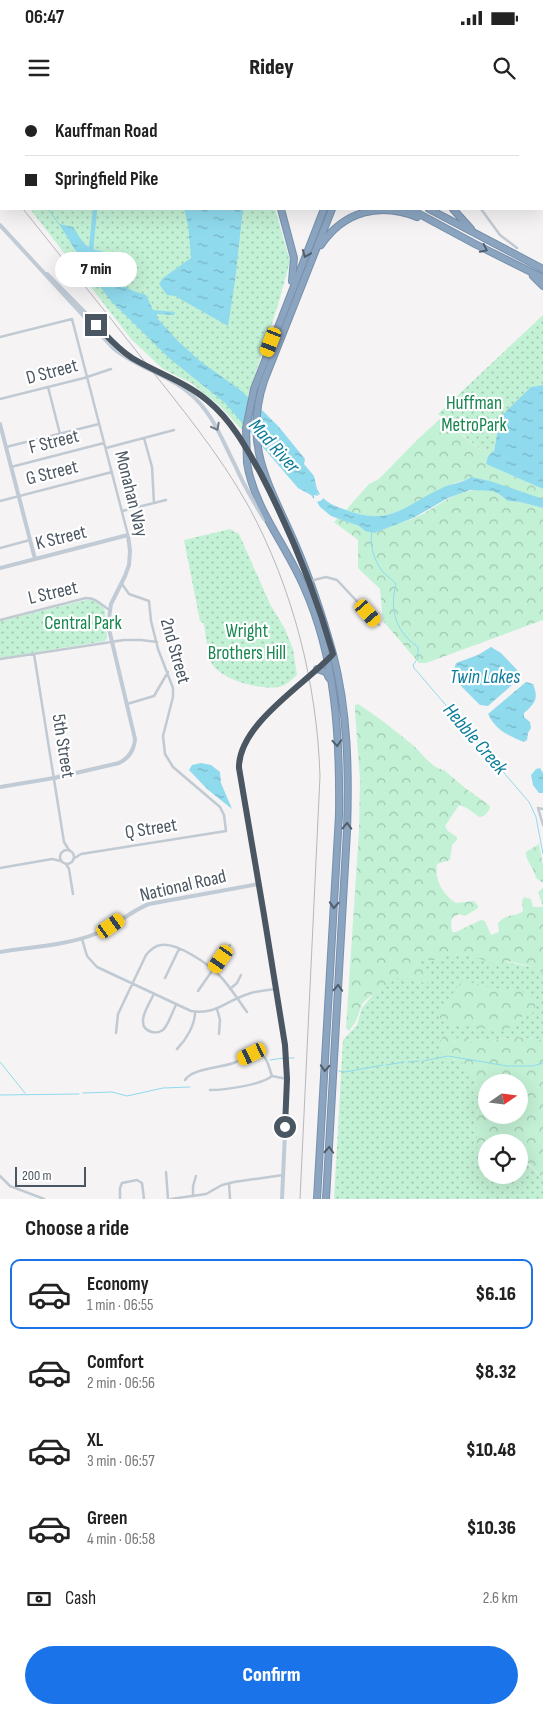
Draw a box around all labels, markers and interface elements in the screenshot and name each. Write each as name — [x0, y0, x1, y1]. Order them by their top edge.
text: 06:47 — [25, 6, 64, 29]
icon: menu — [25, 54, 53, 82]
text: Ridey — [249, 54, 294, 81]
icon: search — [490, 54, 518, 82]
text: Kauffman Road — [55, 120, 157, 143]
text: Springfield Pike — [55, 168, 158, 191]
one-way arrow — [479, 243, 488, 253]
one-way arrow — [302, 249, 312, 258]
callout: 7 min — [55, 252, 137, 288]
text: 7 min — [80, 260, 112, 279]
route end — [85, 314, 107, 336]
car — [258, 325, 283, 359]
street label: D Street — [24, 354, 81, 390]
park label: Huffman MetroPark — [441, 392, 507, 437]
water label: Mad River — [243, 414, 305, 479]
one-way arrow — [210, 421, 220, 430]
street label: F Street — [27, 425, 82, 459]
street label: Monahan Way — [109, 449, 153, 540]
street label: G Street — [24, 455, 81, 491]
street label: K Street — [33, 521, 89, 555]
street label: L Street — [26, 576, 80, 610]
car — [352, 597, 383, 629]
park label: Central Park — [44, 612, 123, 635]
street label: 2nd Street — [155, 616, 195, 687]
park label: Wright Brothers Hill — [208, 620, 286, 665]
water label: Twin Lakes — [450, 665, 520, 689]
water label: Hebble Creek — [438, 699, 513, 780]
street label: 5th Street — [47, 712, 79, 780]
one-way arrow — [331, 739, 342, 747]
street label: Q Street — [123, 814, 179, 844]
one-way arrow — [342, 822, 352, 830]
street label: National Road — [138, 865, 228, 907]
one-way arrow — [329, 902, 340, 910]
car — [94, 911, 127, 941]
car — [206, 942, 235, 976]
one-way arrow — [333, 984, 344, 992]
car — [235, 1041, 268, 1067]
one-way arrow — [319, 1064, 330, 1072]
north arrow — [478, 1074, 528, 1124]
map controls — [478, 1074, 528, 1184]
route start — [274, 1116, 296, 1138]
button: locate — [478, 1134, 528, 1184]
one-way arrow — [324, 1146, 335, 1154]
scale bar — [15, 1164, 86, 1187]
text: 200 m — [22, 1167, 51, 1184]
text: Choose a ride — [25, 1215, 129, 1242]
icon: car — [27, 1272, 72, 1317]
text: Economy — [87, 1273, 149, 1296]
text: $6.16 — [475, 1283, 516, 1306]
text: 1 min · 06:55 — [87, 1296, 154, 1315]
icon: car — [27, 1350, 72, 1395]
text: Comfort — [87, 1351, 144, 1374]
text: $8.32 — [475, 1361, 516, 1384]
text: 2 min · 06:56 — [87, 1374, 155, 1393]
icon: car — [27, 1428, 72, 1473]
text: XL — [87, 1429, 103, 1452]
text: $10.48 — [466, 1439, 516, 1462]
text: 3 min · 06:57 — [87, 1452, 155, 1471]
icon: car — [27, 1506, 72, 1551]
text: Green — [87, 1507, 127, 1530]
text: $10.36 — [467, 1517, 516, 1540]
text: 4 min · 06:58 — [87, 1530, 155, 1549]
icon: cash — [25, 1585, 53, 1613]
text: Cash — [65, 1587, 96, 1610]
text: 2.6 km — [483, 1589, 518, 1608]
button: Confirm — [25, 1646, 518, 1704]

